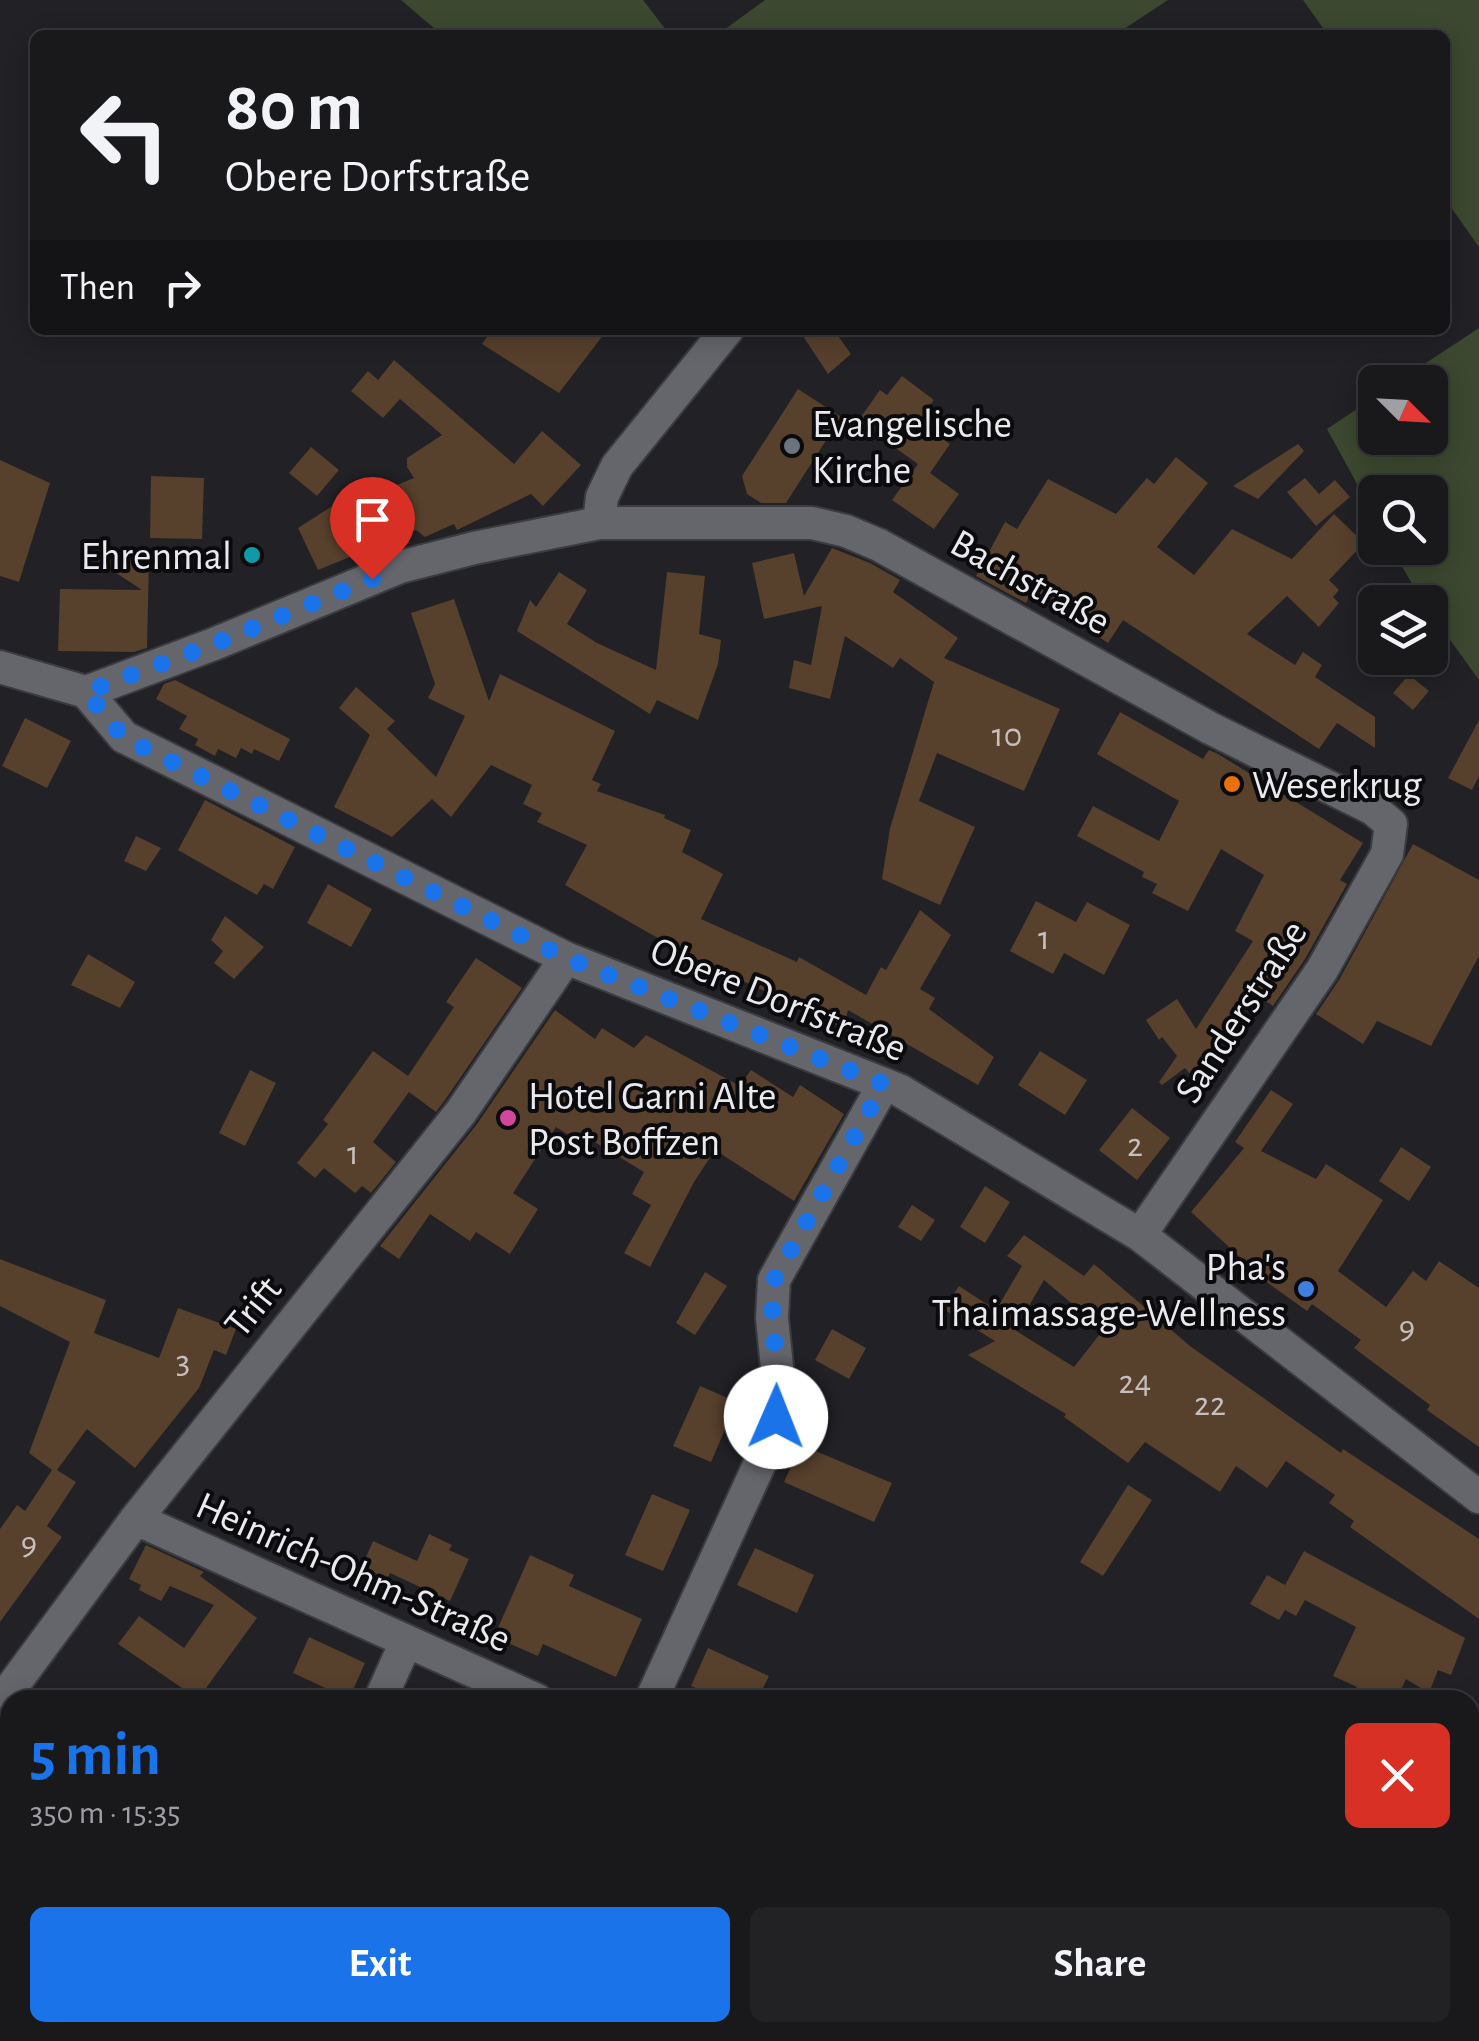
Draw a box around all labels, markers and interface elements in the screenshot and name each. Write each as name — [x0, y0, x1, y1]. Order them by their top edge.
icon: left — [60, 70, 190, 200]
text: 80 m — [225, 73, 363, 143]
text: Obere Dorfstraße — [225, 155, 531, 200]
icon: right — [155, 260, 210, 315]
text: Then — [60, 269, 135, 307]
north arrow — [1358, 365, 1448, 455]
map controls — [1358, 365, 1448, 675]
place label: Evangelische Kirche — [812, 405, 1012, 491]
marker: Evangelische Kirche — [781, 435, 803, 457]
button: search — [1358, 475, 1448, 565]
pin — [330, 477, 415, 580]
icon: arrive — [345, 492, 400, 547]
street label: Bachstraße — [944, 523, 1116, 643]
place label: Ehrenmal — [80, 537, 232, 577]
marker: Ehrenmal — [241, 544, 263, 566]
button: layers — [1358, 585, 1448, 675]
house number: 10 — [992, 718, 1022, 753]
place label: Weserkrug — [1252, 766, 1422, 806]
marker: Weserkrug — [1221, 773, 1243, 795]
street label: Sanderstraße — [1168, 914, 1315, 1110]
house number: 1 — [1038, 921, 1050, 956]
street label: Obere Dorfstraße — [645, 930, 912, 1069]
place label: Hotel Garni Alte Post Boffzen — [528, 1077, 776, 1163]
marker: Hotel Garni Alte Post Boffzen — [497, 1107, 519, 1129]
house number: 2 — [1127, 1128, 1143, 1163]
house number: 1 — [347, 1136, 359, 1171]
place label: Pha's Thaimassage-Wellness — [931, 1248, 1286, 1334]
street label: Trift — [218, 1269, 290, 1345]
marker: Pha's Thaimassage-Wellness — [1295, 1278, 1317, 1300]
house number: 9 — [1399, 1310, 1415, 1345]
house number: 3 — [176, 1345, 190, 1380]
position arrow — [724, 1365, 828, 1469]
house number: 24 — [1119, 1365, 1151, 1400]
house number: 22 — [1194, 1387, 1226, 1422]
street label: Heinrich-Ohm-Straße — [190, 1486, 516, 1660]
house number: 9 — [21, 1526, 37, 1561]
button: close — [1345, 1723, 1450, 1828]
text: 5 min — [30, 1726, 161, 1786]
text: 350 m · 15:35 — [30, 1797, 181, 1829]
button: Exit — [30, 1907, 730, 2022]
button: Share — [750, 1907, 1450, 2022]

